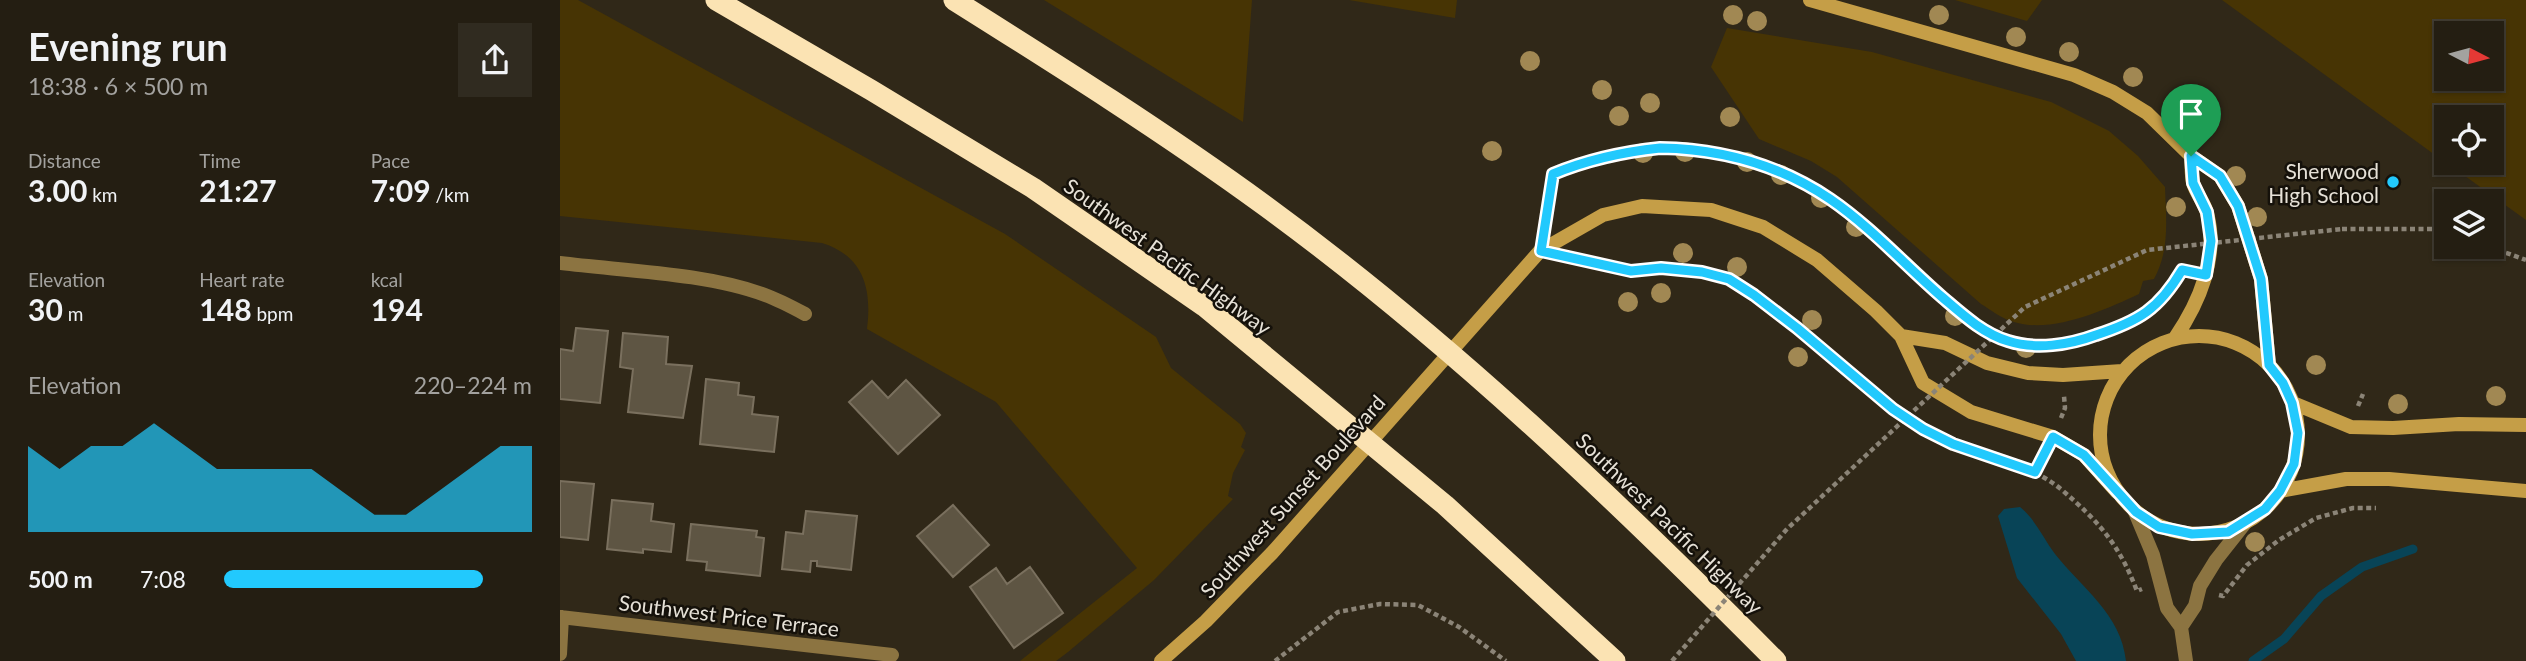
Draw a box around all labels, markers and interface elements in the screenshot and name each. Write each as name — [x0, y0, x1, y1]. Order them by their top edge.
north arrow — [2434, 21, 2504, 91]
map controls — [2434, 21, 2504, 259]
text: Evening run — [28, 23, 228, 69]
button: share — [458, 23, 532, 97]
text: 18:38 · 6 × 500 m — [28, 72, 208, 100]
pin — [2161, 84, 2221, 156]
icon: arrive — [2172, 95, 2210, 133]
button: locate — [2434, 105, 2504, 175]
text: Distance — [28, 149, 101, 172]
text: Time — [199, 149, 241, 172]
text: Pace — [371, 149, 410, 172]
place label: Sherwood High School — [2268, 158, 2379, 207]
text: 3.00 — [28, 172, 87, 208]
text: 21:27 — [199, 172, 277, 208]
text: 7:09 — [371, 172, 431, 208]
street label: Southwest Pacific Highway — [1060, 173, 1276, 340]
marker: Sherwood High School — [2385, 174, 2401, 190]
text: km — [87, 183, 117, 206]
text: /km — [431, 183, 469, 206]
button: layers — [2434, 189, 2504, 259]
text: Elevation — [28, 268, 105, 291]
text: Heart rate — [199, 268, 285, 291]
text: kcal — [371, 268, 403, 291]
text: 30 — [28, 291, 63, 327]
text: 148 — [199, 291, 252, 327]
text: 194 — [371, 291, 423, 327]
text: m — [63, 302, 83, 325]
text: bpm — [252, 302, 293, 325]
text: Elevation — [28, 371, 121, 399]
text: 220–224 m — [414, 371, 532, 399]
street label: Southwest Sunset Boulevard — [1194, 390, 1390, 602]
street label: Southwest Pacific Highway — [1572, 427, 1769, 619]
text: 500 m — [28, 565, 93, 593]
text: 7:08 — [140, 565, 186, 593]
street label: Southwest Price Terrace — [617, 589, 841, 641]

